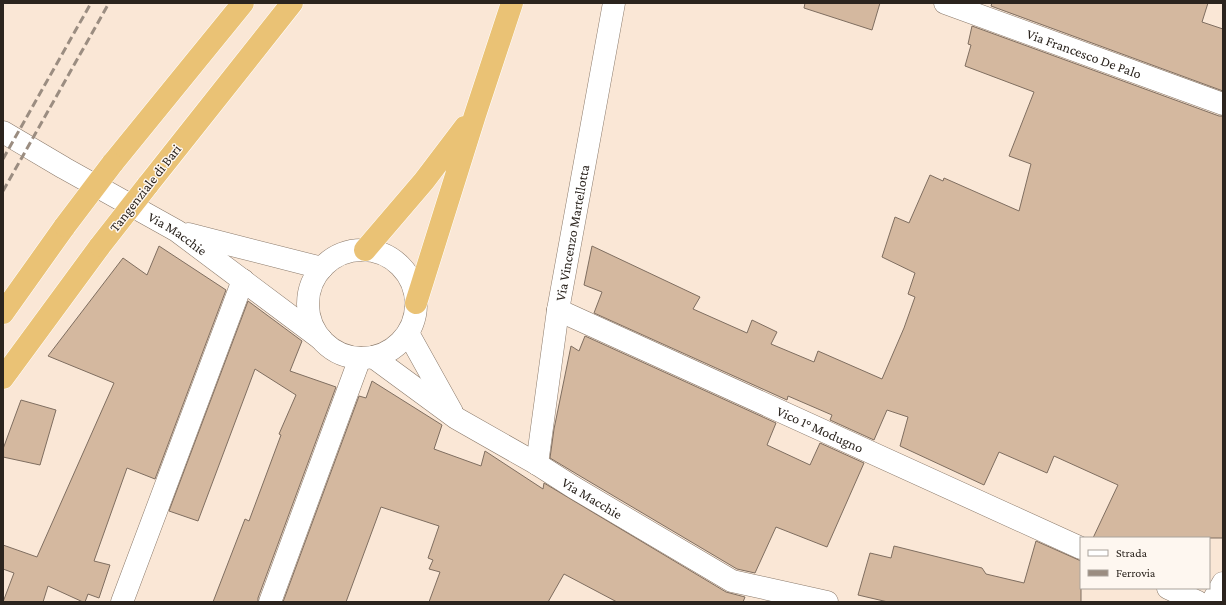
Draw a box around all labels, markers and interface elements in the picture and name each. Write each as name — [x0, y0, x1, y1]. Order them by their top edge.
street label: Via Francesco De Palo — [1025, 25, 1144, 82]
street label: Tangenziale di Bari — [106, 141, 184, 235]
street label: Via Vincenzo Martellotta — [552, 163, 592, 302]
street label: Via Macchie — [145, 208, 210, 259]
street label: Vico 1° Modugno — [774, 403, 866, 456]
street label: Via Macchie — [559, 474, 625, 522]
legend — [1080, 537, 1210, 589]
text: Strada — [1116, 546, 1147, 560]
text: Ferrovia — [1116, 566, 1156, 580]

